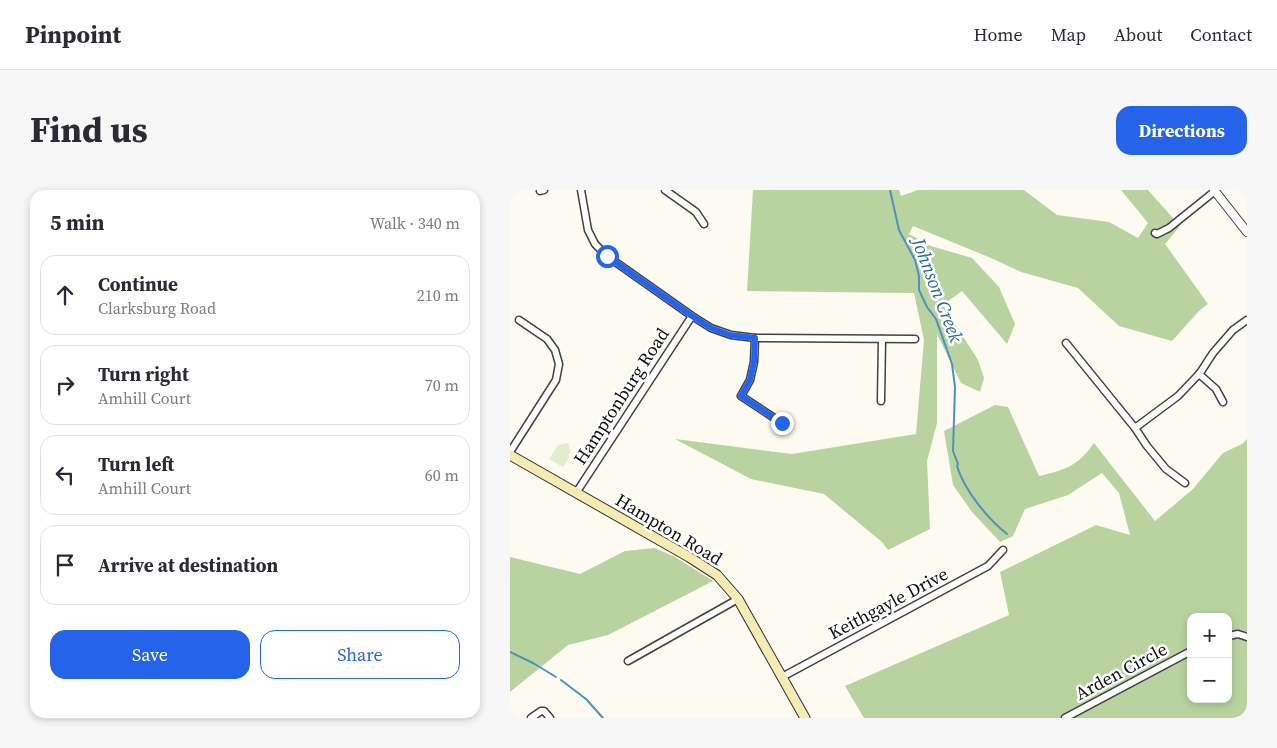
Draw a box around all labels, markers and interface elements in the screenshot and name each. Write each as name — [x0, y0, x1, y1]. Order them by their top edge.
text: Pinpoint — [25, 18, 121, 51]
text: Home — [974, 22, 1023, 47]
text: Map — [1051, 22, 1086, 47]
text: About — [1114, 22, 1162, 47]
text: Contact — [1190, 22, 1252, 47]
text: Find us — [30, 106, 148, 154]
button: Directions — [1116, 106, 1247, 155]
text: 5 min — [50, 208, 105, 237]
text: Walk · 340 m — [370, 212, 460, 234]
water label: Johnson Creek — [905, 231, 970, 346]
route start — [596, 245, 619, 268]
text: Continue — [98, 271, 178, 297]
icon: ahead — [51, 281, 79, 309]
text: 210 m — [417, 284, 459, 306]
text: Clarksburg Road — [98, 297, 216, 319]
street label: Hamptonburg Road — [567, 323, 675, 469]
text: Turn right — [98, 361, 189, 387]
icon: right — [51, 371, 79, 399]
text: 70 m — [425, 374, 459, 396]
text: Amhill Court — [98, 387, 191, 409]
route end — [771, 412, 794, 435]
text: Turn left — [98, 451, 174, 477]
icon: left — [51, 461, 79, 489]
text: 60 m — [425, 464, 459, 486]
text: Amhill Court — [98, 477, 191, 499]
street label: Hampton Road — [611, 487, 727, 571]
icon: arrive — [51, 551, 79, 579]
text: Arrive at destination — [98, 552, 278, 578]
street label: Keithgayle Drive — [824, 561, 952, 645]
map controls — [1187, 613, 1232, 703]
button: + — [1187, 613, 1232, 658]
button: Save — [50, 630, 250, 679]
button: Share — [260, 630, 460, 679]
street label: Arden Circle — [1070, 636, 1172, 706]
button: − — [1187, 658, 1232, 703]

